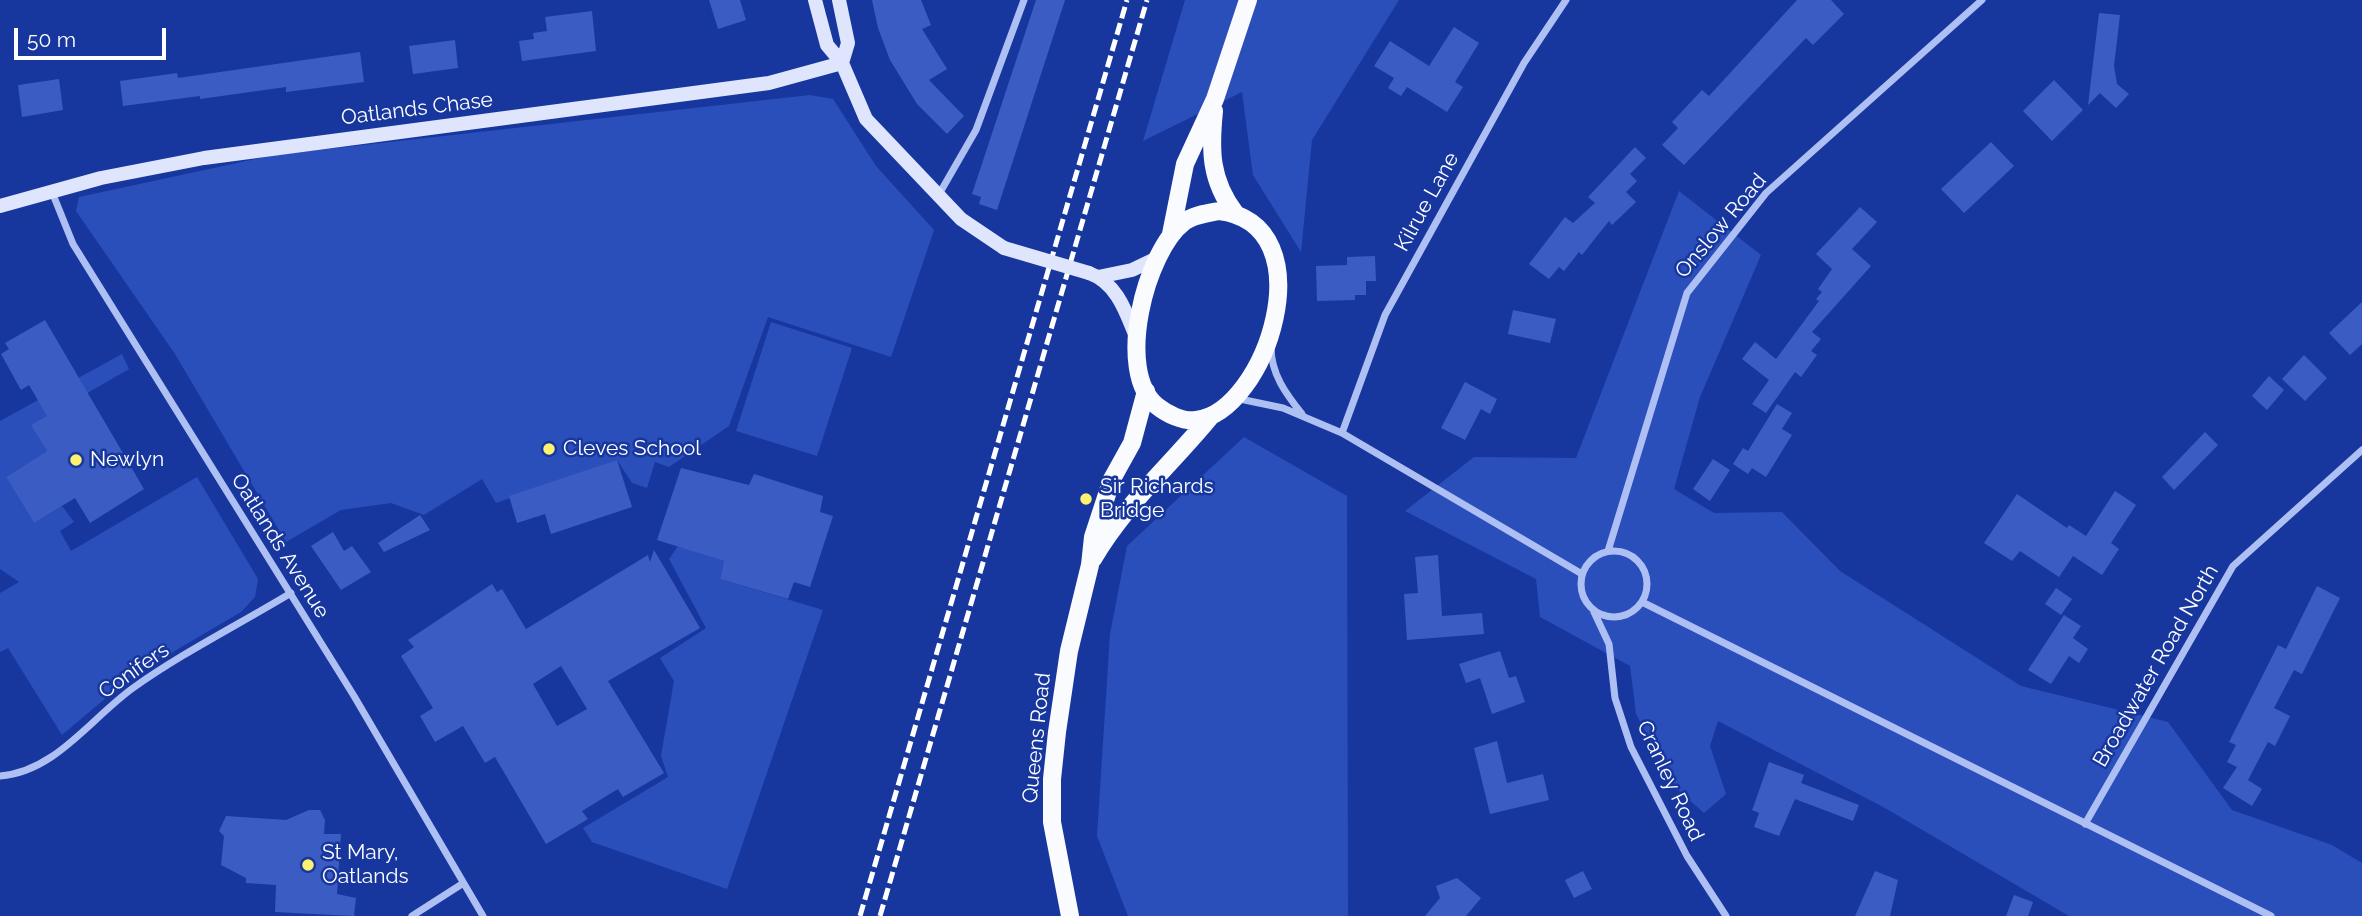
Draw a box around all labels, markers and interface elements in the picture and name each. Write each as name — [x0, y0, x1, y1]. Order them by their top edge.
scale bar — [18, 14, 170, 58]
text: 50 m — [27, 27, 76, 52]
street label: Oatlands Chase — [340, 87, 494, 131]
street label: Kilrue Lane — [1389, 148, 1465, 256]
street label: Onslow Road — [1670, 169, 1772, 283]
place label: Cleves School — [563, 436, 701, 462]
marker: Cleves School — [541, 441, 557, 457]
place label: Newlyn — [90, 447, 164, 473]
marker: Newlyn — [68, 452, 84, 468]
street label: Oatlands Avenue — [225, 469, 335, 623]
place label: Sir Richards Bridge — [1100, 474, 1214, 524]
marker: Sir Richards Bridge — [1078, 491, 1094, 507]
street label: Broadwater Road North — [2088, 561, 2224, 771]
street label: Conifers — [94, 638, 174, 704]
street label: Queens Road — [1018, 672, 1056, 804]
street label: Cranley Road — [1631, 717, 1709, 845]
place label: St Mary, Oatlands — [322, 840, 409, 890]
marker: St Mary, Oatlands — [300, 857, 316, 873]

